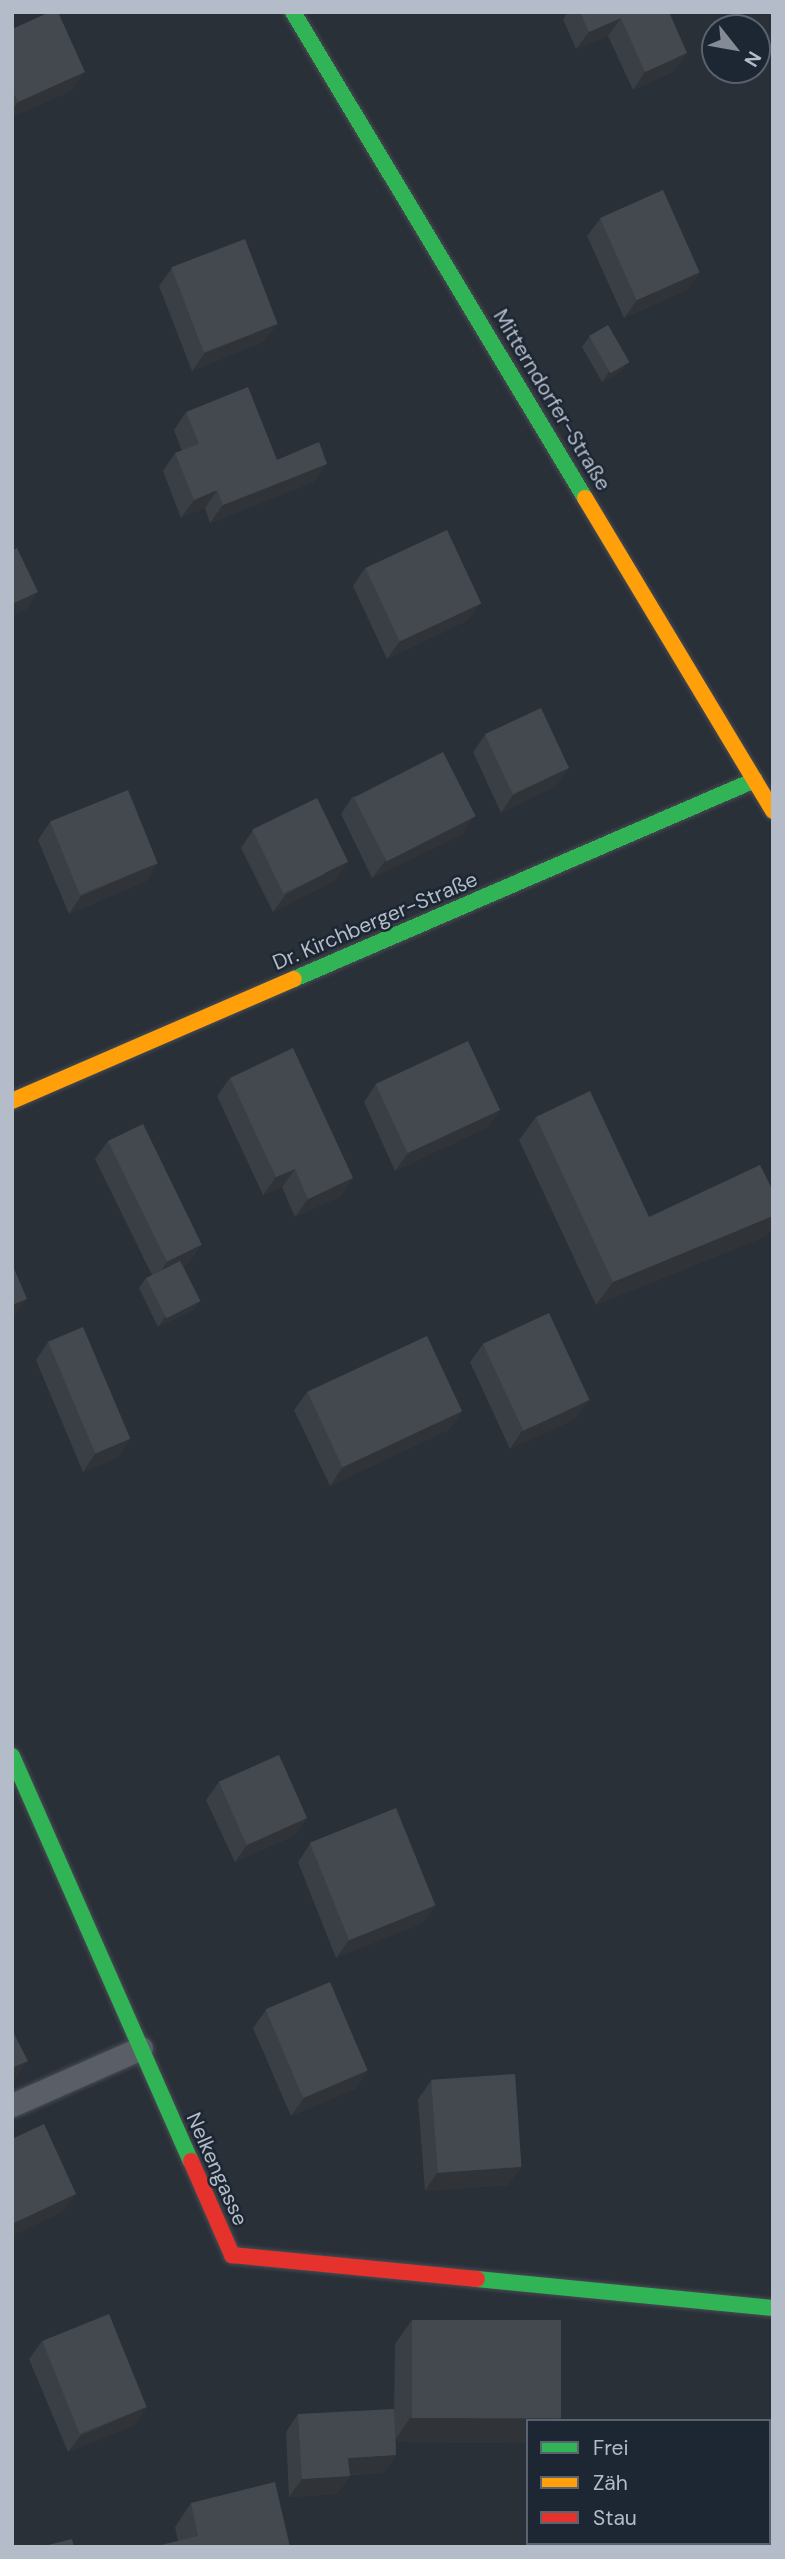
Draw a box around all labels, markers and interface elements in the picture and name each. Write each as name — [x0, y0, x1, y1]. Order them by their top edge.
north arrow — [701, 14, 771, 84]
text: N — [738, 47, 767, 71]
street label: Mitterndorfer-Straße — [488, 305, 616, 495]
street label: Dr. Kirchberger-Straße — [269, 866, 481, 976]
street label: Nelkengasse — [181, 2109, 253, 2229]
legend — [526, 2419, 771, 2545]
text: Frei — [593, 2434, 629, 2462]
text: Zäh — [593, 2469, 628, 2497]
text: Stau — [593, 2504, 637, 2532]

